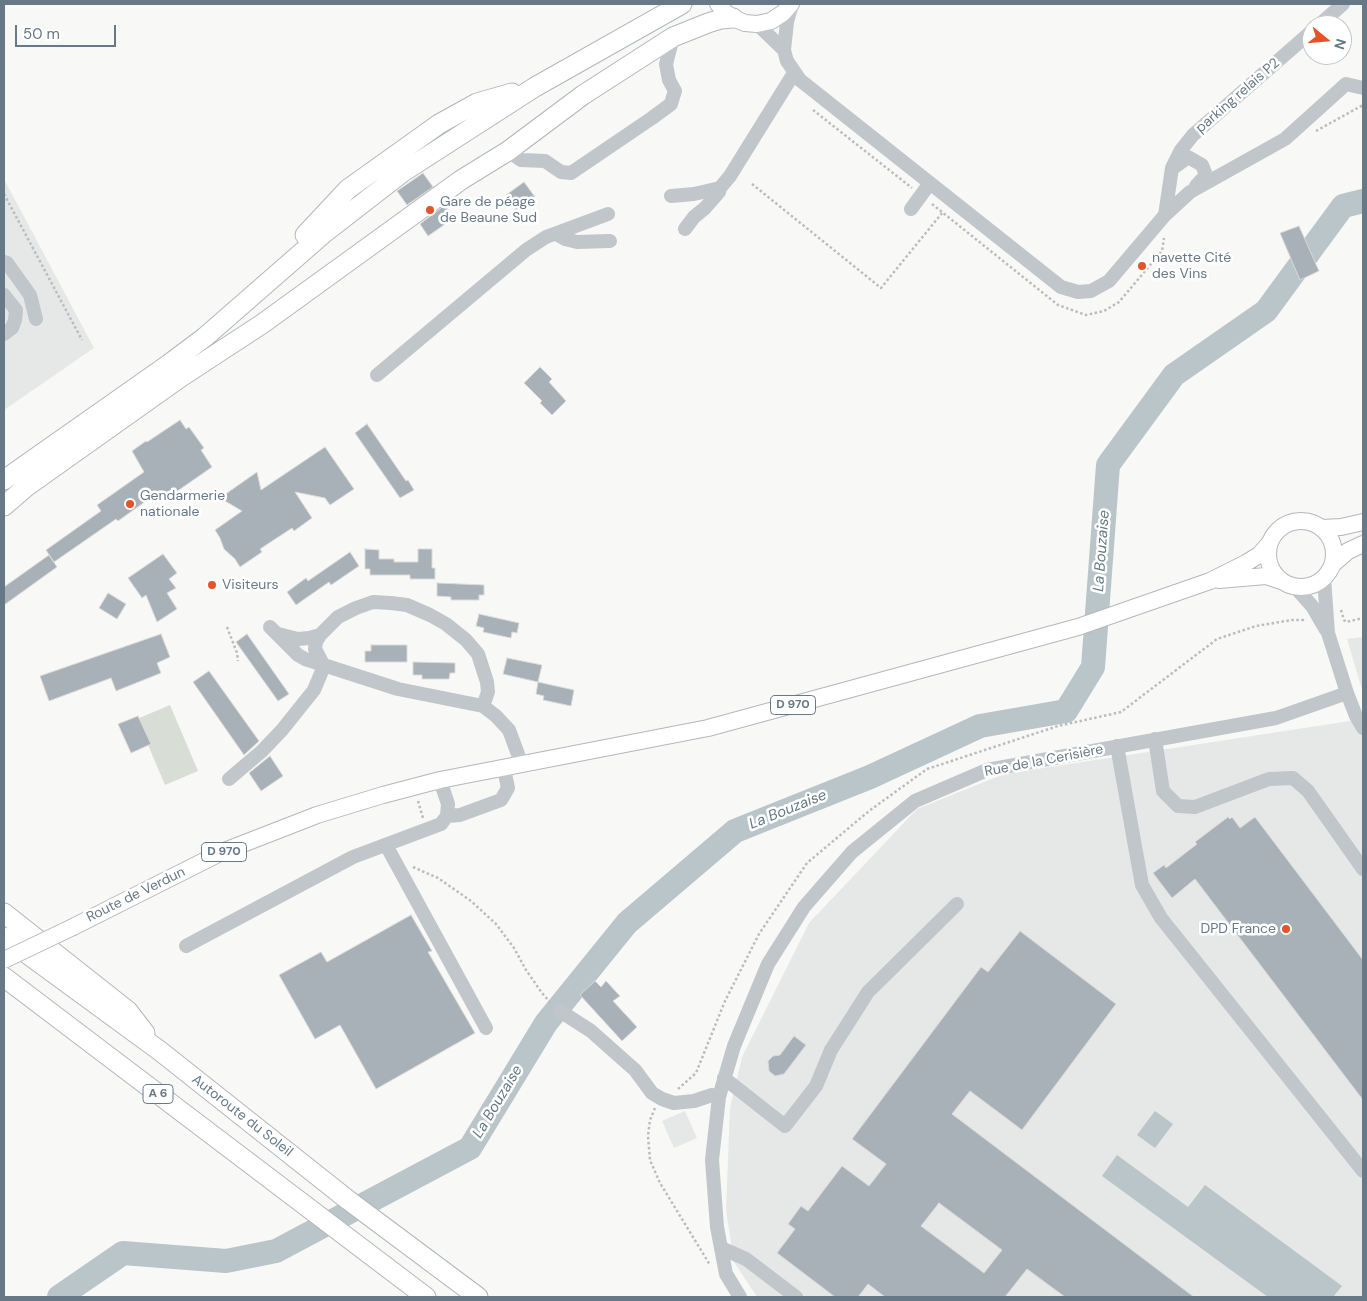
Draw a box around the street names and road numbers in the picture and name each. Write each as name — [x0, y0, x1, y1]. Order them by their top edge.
street label: parking relais P2 — [1193, 55, 1283, 137]
road number: D 970 — [770, 696, 816, 714]
street label: Rue de la Cerisière — [983, 741, 1105, 781]
road number: D 970 — [202, 842, 246, 862]
street label: Route de Verdun — [84, 864, 188, 926]
street label: Autoroute du Soleil — [188, 1071, 296, 1161]
road number: A 6 — [143, 1084, 173, 1104]

